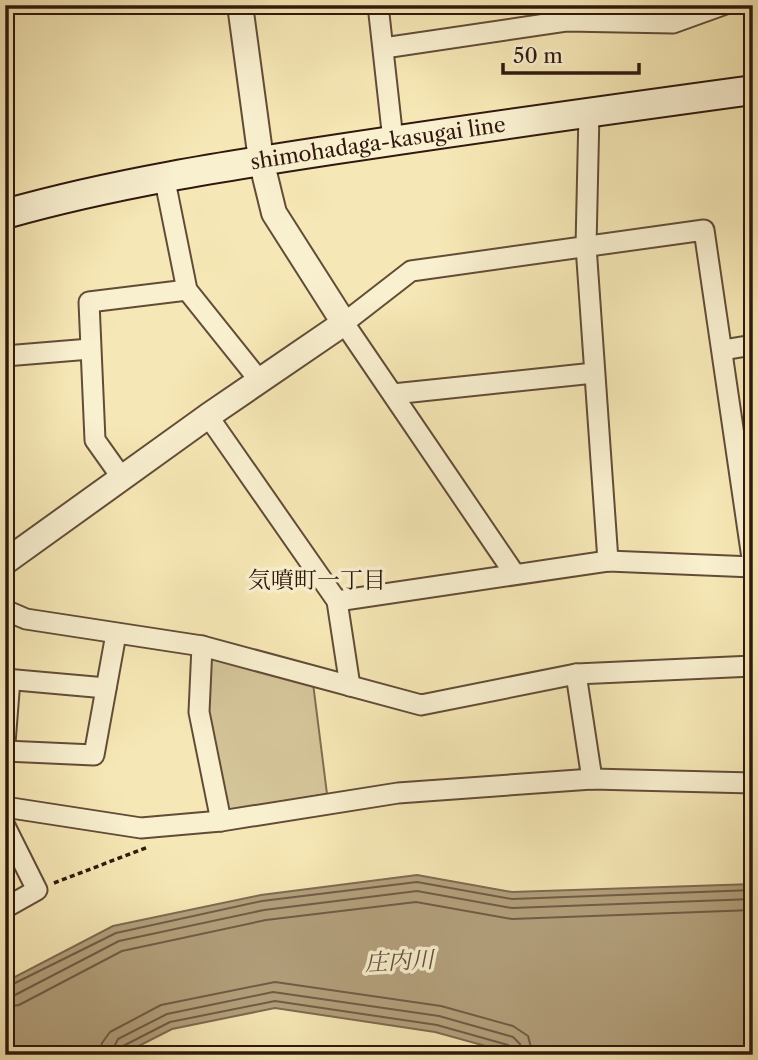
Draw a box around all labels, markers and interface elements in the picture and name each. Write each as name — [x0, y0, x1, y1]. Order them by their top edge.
scale bar — [503, 32, 639, 76]
text: 50 m — [513, 43, 563, 68]
street label: shimohadaga-kasugai line — [249, 112, 507, 174]
district label: 気噴町一丁目 — [248, 566, 386, 594]
water label: 庄内川 — [364, 945, 437, 977]

